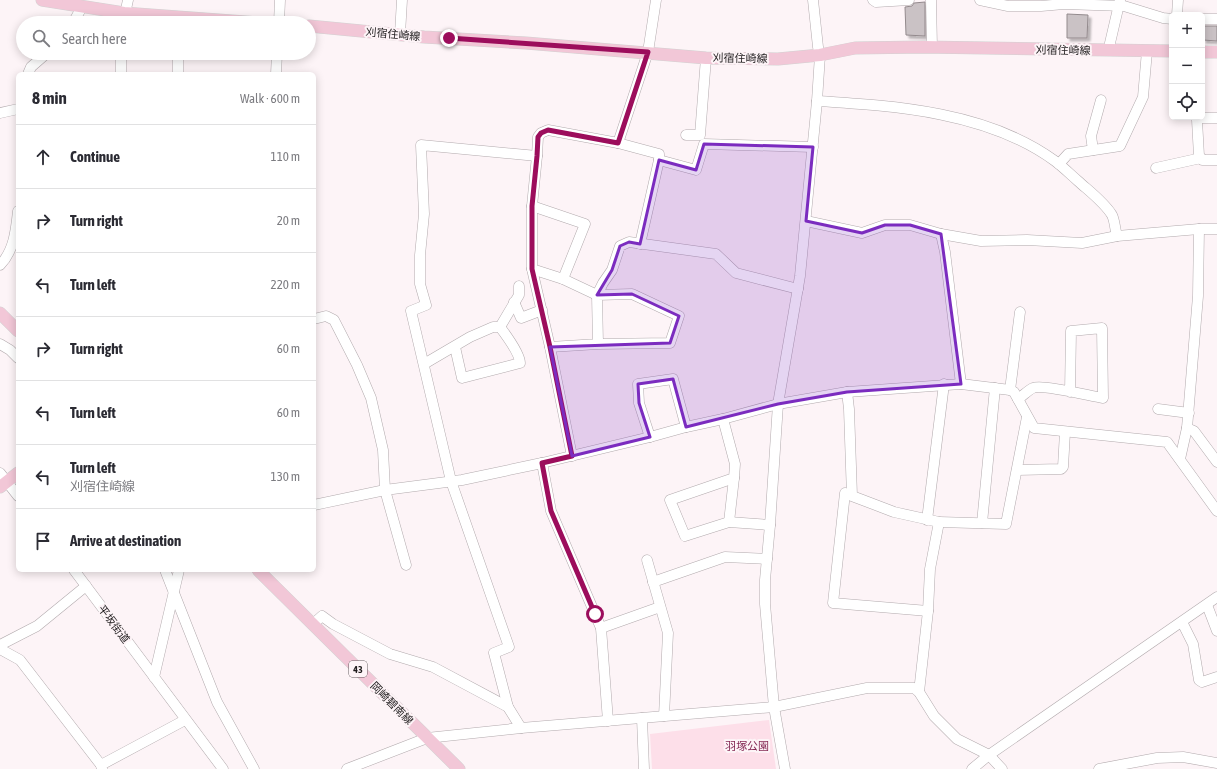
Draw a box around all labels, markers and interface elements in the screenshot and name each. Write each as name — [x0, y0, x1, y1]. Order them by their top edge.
map controls — [1169, 12, 1205, 120]
button: + — [1169, 12, 1205, 48]
search box — [16, 16, 316, 60]
street label: 刈宿住崎線 — [365, 26, 421, 42]
icon: search — [30, 27, 52, 49]
route end — [440, 29, 458, 47]
text: Search here — [62, 30, 127, 47]
street label: 刈宿住崎線 — [1035, 44, 1091, 56]
button: − — [1169, 48, 1205, 84]
street label: 刈宿住崎線 — [712, 52, 768, 64]
button: locate — [1169, 84, 1205, 120]
text: 8 min — [32, 88, 67, 108]
text: Walk · 600 m — [240, 91, 300, 106]
icon: ahead — [32, 146, 54, 168]
text: Continue — [70, 148, 120, 165]
text: 110 m — [271, 149, 300, 164]
icon: right — [32, 210, 54, 232]
text: Turn right — [70, 212, 123, 229]
text: 20 m — [277, 213, 300, 228]
icon: left — [32, 274, 54, 296]
text: Turn left — [70, 276, 116, 293]
text: 220 m — [271, 277, 300, 292]
icon: right — [32, 338, 54, 360]
text: Turn right — [70, 340, 123, 357]
text: 60 m — [277, 341, 300, 356]
icon: left — [32, 402, 54, 424]
text: Turn left — [70, 404, 116, 421]
text: 60 m — [277, 405, 300, 420]
text: Turn left — [70, 459, 116, 476]
icon: left — [32, 466, 54, 488]
text: 130 m — [271, 469, 300, 484]
text: 刈宿住崎線 — [70, 479, 135, 494]
icon: arrive — [32, 530, 54, 552]
text: Arrive at destination — [70, 532, 181, 549]
street label: 平坂街道 — [96, 603, 132, 645]
route start — [586, 605, 604, 623]
road number: 43 — [349, 661, 367, 677]
street label: 岡崎碧南線 — [368, 679, 416, 727]
park label: 羽塚公園 — [725, 740, 769, 752]

